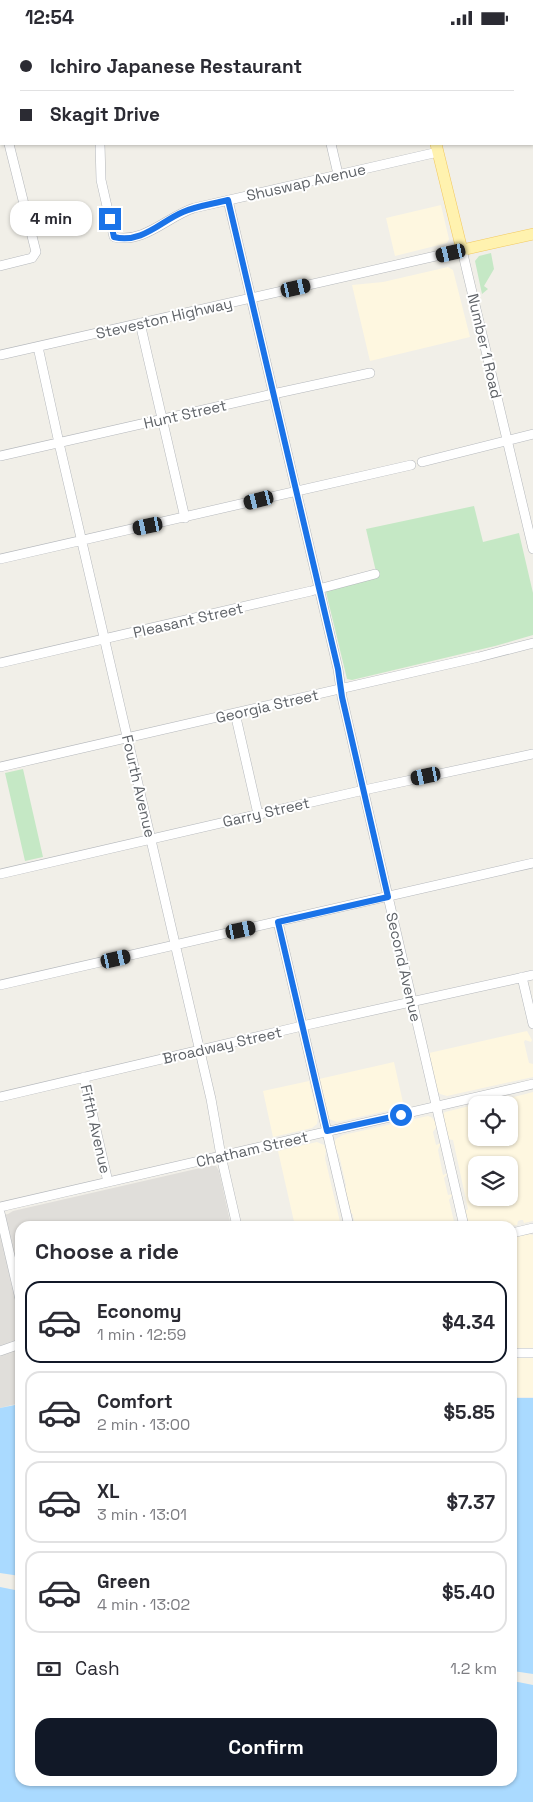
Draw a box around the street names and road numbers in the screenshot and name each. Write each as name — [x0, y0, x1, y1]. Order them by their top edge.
street label: Shuswap Avenue — [244, 159, 368, 205]
street label: Number 1 Road — [464, 292, 506, 400]
street label: Steveston Highway — [94, 293, 234, 343]
street label: Hunt Street — [142, 395, 228, 433]
street label: Pleasant Street — [131, 598, 245, 642]
street label: Georgia Street — [214, 685, 320, 727]
street label: Fourth Avenue — [118, 733, 160, 839]
street label: Garry Street — [221, 793, 311, 831]
street label: Second Avenue — [382, 910, 426, 1024]
street label: Broadway Street — [160, 1022, 284, 1068]
street label: Fifth Avenue — [77, 1083, 116, 1176]
street label: Chatham Street — [194, 1127, 310, 1171]

